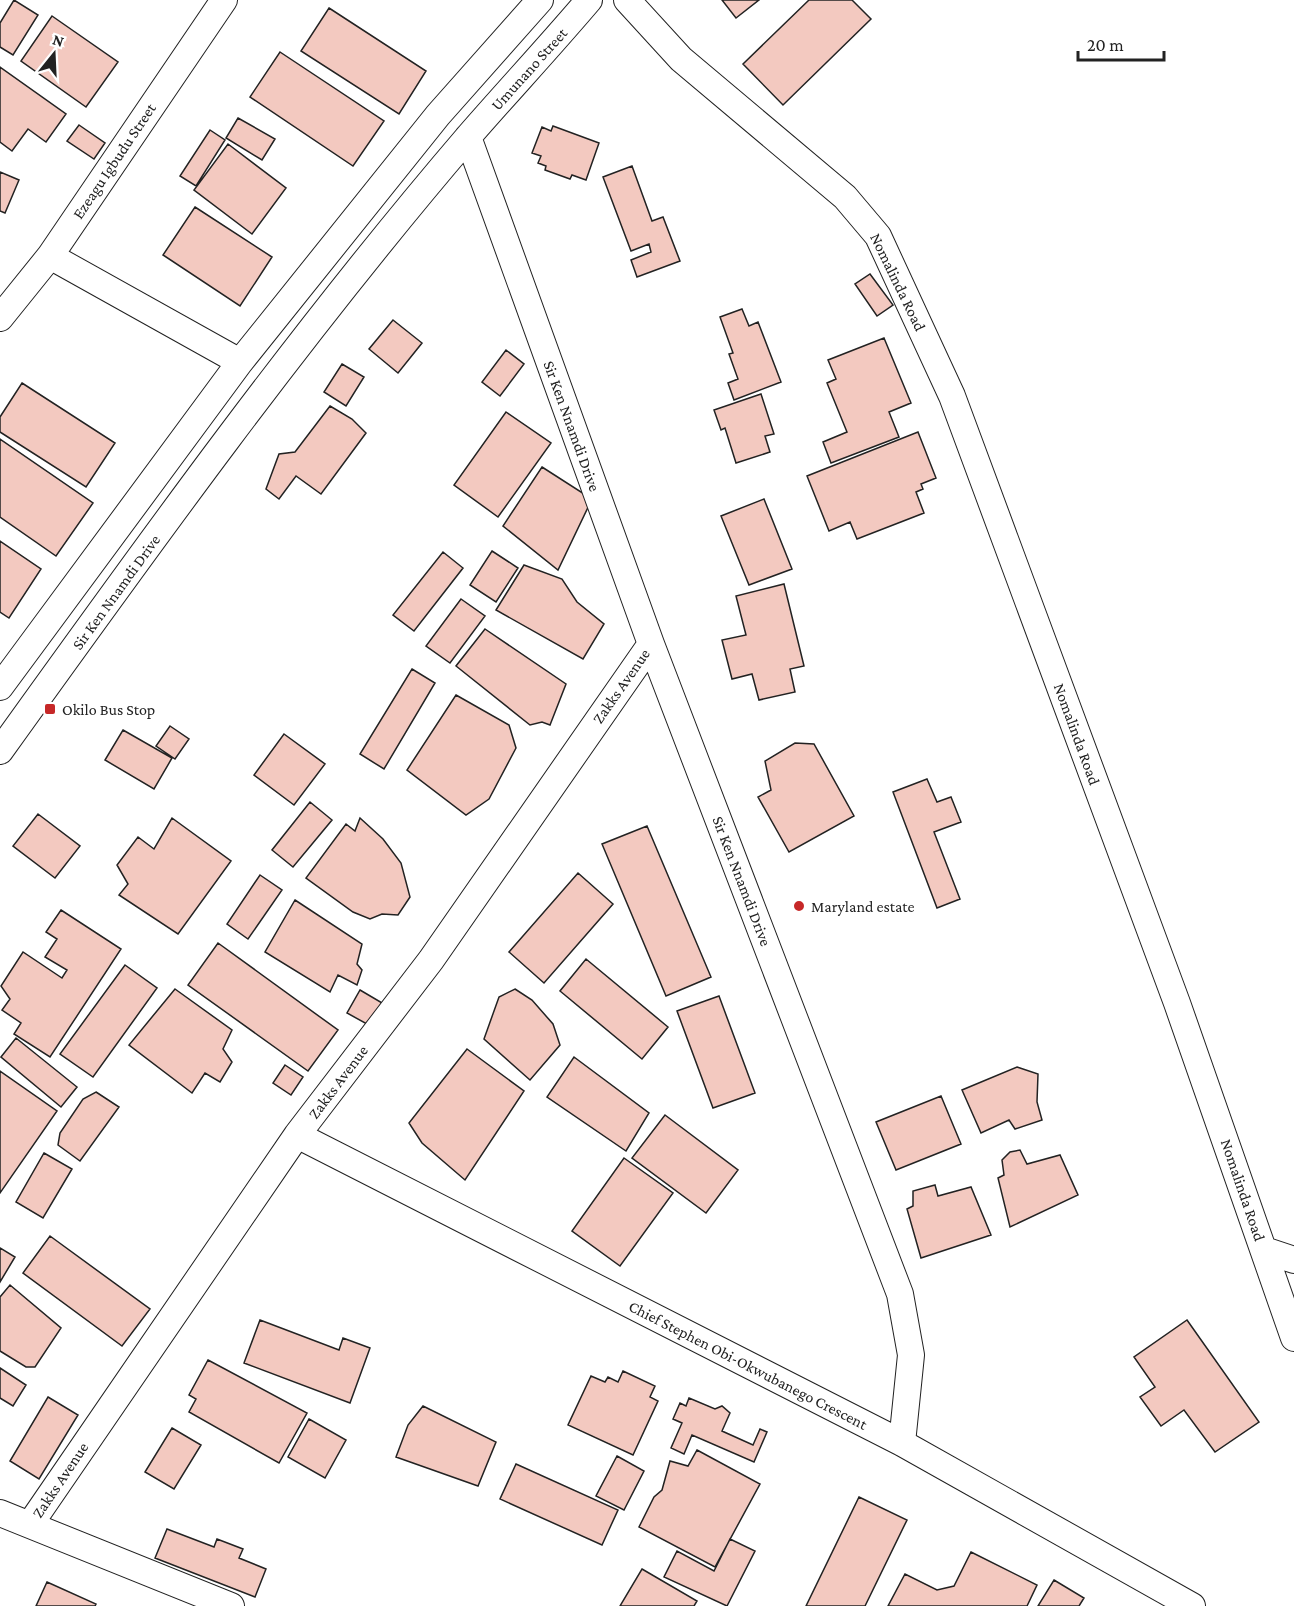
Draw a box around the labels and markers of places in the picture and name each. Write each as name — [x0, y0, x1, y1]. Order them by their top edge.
place label: Okilo Bus Stop — [62, 701, 155, 719]
marker: Okilo Bus Stop — [43, 702, 57, 716]
place label: Maryland estate — [811, 898, 915, 916]
marker: Maryland estate — [792, 899, 806, 913]

